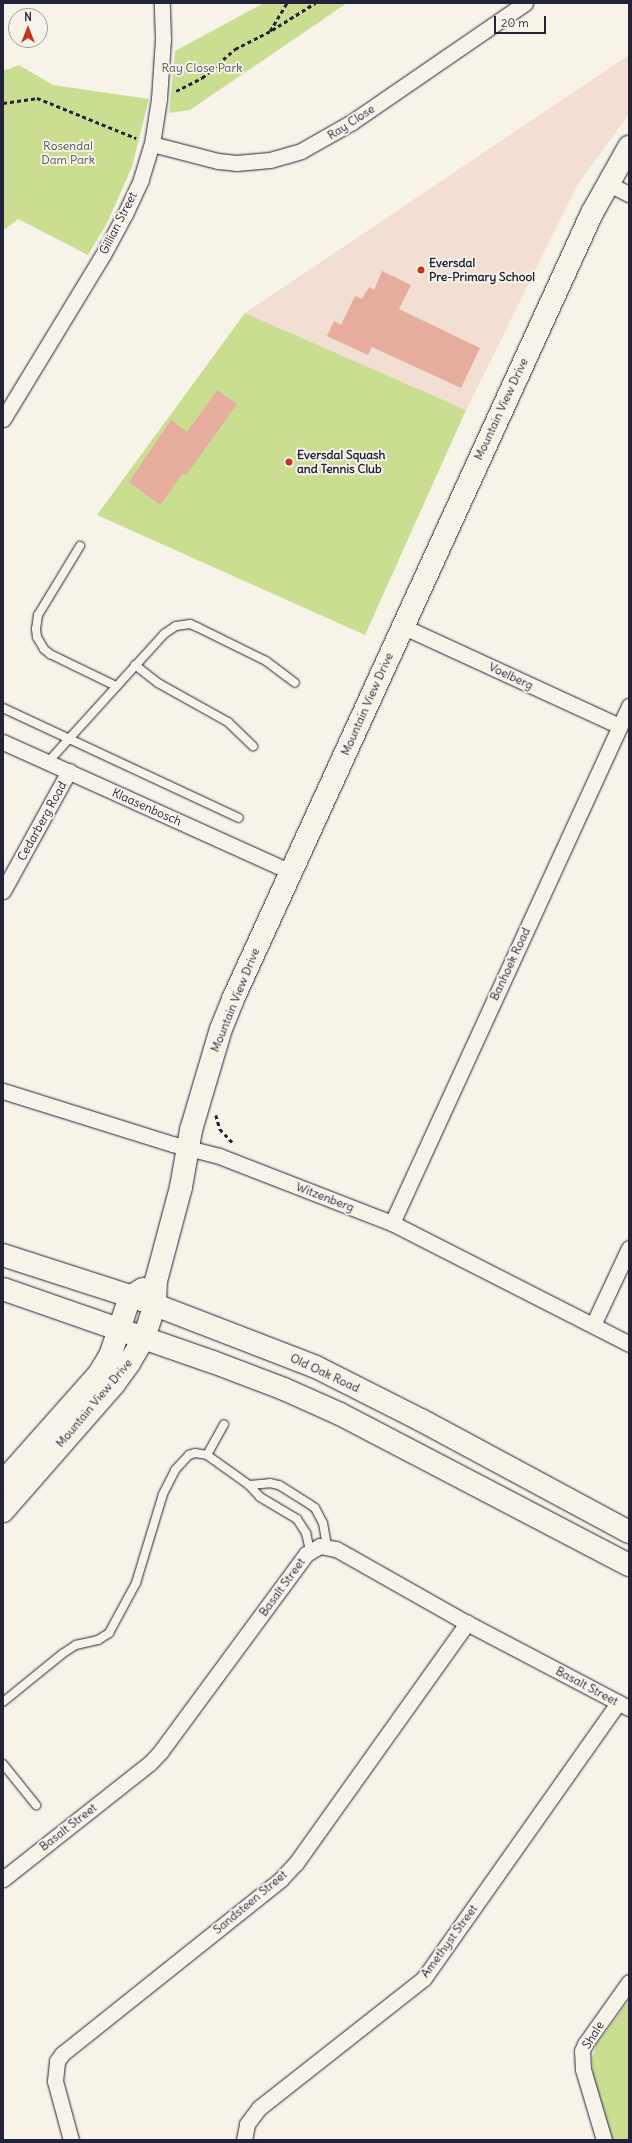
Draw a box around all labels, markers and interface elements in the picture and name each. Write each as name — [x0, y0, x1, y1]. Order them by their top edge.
north arrow — [8, 8, 48, 48]
scale bar — [496, 8, 548, 34]
text: N — [24, 10, 32, 24]
text: 20 m — [501, 15, 529, 30]
park label: Ray Close Park — [162, 61, 242, 75]
street label: Ray Close — [325, 101, 377, 143]
park label: Rosendal Dam Park — [41, 139, 95, 167]
street label: Gillian Street — [96, 189, 140, 257]
place label: Eversdal Pre-Primary School — [429, 256, 535, 284]
marker: Eversdal Pre-Primary School — [416, 265, 426, 275]
street label: Mountain View Drive — [471, 356, 531, 462]
place label: Eversdal Squash and Tennis Club — [297, 448, 385, 476]
marker: Eversdal Squash and Tennis Club — [284, 457, 294, 467]
street label: Mountain View Drive — [338, 650, 396, 758]
street label: Voelberg — [486, 659, 536, 693]
street label: Cedarberg Road — [14, 779, 70, 863]
street label: Klaasenbosch — [110, 785, 184, 829]
street label: Banhoek Road — [487, 925, 533, 1003]
street label: Mountain View Drive — [208, 946, 262, 1054]
street label: Witzenberg — [294, 1179, 356, 1215]
street label: Old Oak Road — [288, 1351, 362, 1395]
street label: Mountain View Drive — [53, 1356, 135, 1450]
street label: Basalt Street — [256, 1555, 308, 1619]
street label: Basalt Street — [553, 1664, 621, 1708]
street label: Basalt Street — [37, 1800, 99, 1854]
street label: Sandsteen Street — [210, 1867, 290, 1937]
street label: Amethyst Street — [418, 1902, 480, 1980]
street label: Shale — [579, 2019, 607, 2051]

